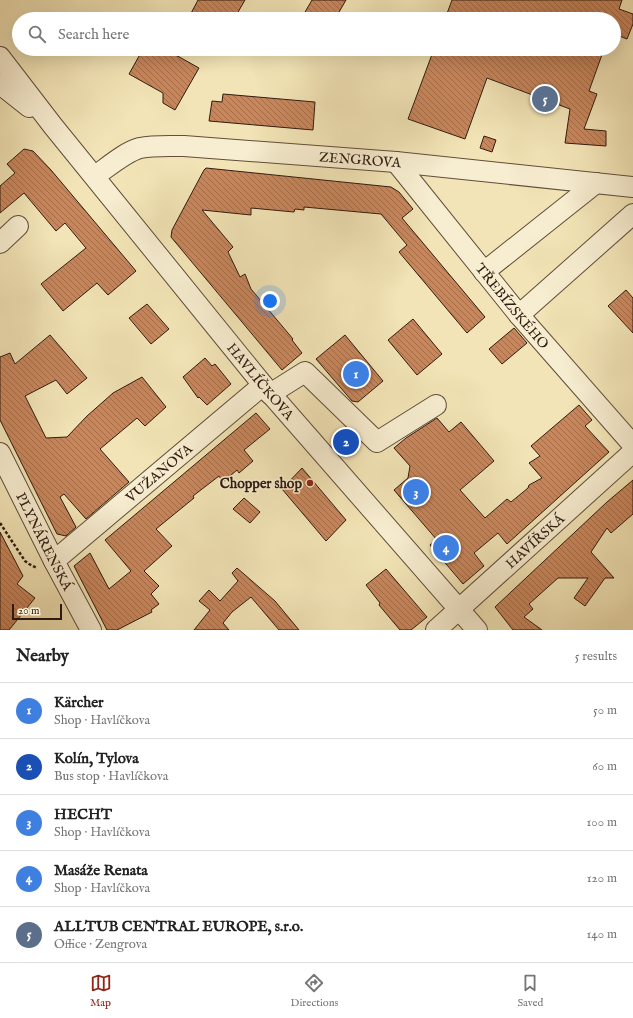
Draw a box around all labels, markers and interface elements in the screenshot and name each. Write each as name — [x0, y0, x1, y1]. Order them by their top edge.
search box — [12, 12, 621, 56]
icon: search — [26, 23, 48, 45]
text: Search here — [58, 25, 129, 44]
pin: 5 — [532, 84, 558, 114]
street label: ZENGROVA — [318, 148, 402, 173]
street label: TŘEBÍZSKÉHO — [471, 260, 553, 353]
your location — [260, 291, 280, 311]
street label: HAVLÍČKOVA — [222, 340, 298, 424]
pin: 1 — [343, 359, 369, 389]
pin: 2 — [333, 427, 359, 457]
street label: VUŽANOVA — [122, 440, 197, 507]
place label: Chopper shop — [220, 475, 302, 493]
pin: 3 — [403, 477, 429, 507]
marker: Chopper shop — [305, 478, 315, 488]
street label: PLYNÁRENSKÁ — [11, 490, 77, 595]
street label: HAVÍŘSKÁ — [502, 509, 569, 573]
pin: 4 — [433, 533, 459, 563]
scale bar — [12, 602, 62, 621]
text: 20 m — [18, 604, 39, 618]
text: Nearby — [16, 646, 69, 667]
text: 5 results — [575, 648, 617, 665]
text: Kärcher — [54, 693, 104, 712]
text: 1 — [27, 702, 31, 719]
text: 50 m — [593, 702, 617, 719]
text: Shop · Havlíčkova — [54, 712, 150, 729]
text: Kolín, Tylova — [54, 749, 139, 768]
text: 2 — [26, 758, 32, 775]
text: 60 m — [592, 758, 617, 775]
text: Bus stop · Havlíčkova — [54, 768, 168, 785]
text: HECHT — [54, 805, 112, 824]
text: 3 — [27, 814, 31, 831]
text: 100 m — [587, 814, 617, 831]
text: Shop · Havlíčkova — [54, 824, 150, 841]
text: Masáže Renata — [54, 861, 148, 880]
text: 4 — [26, 870, 32, 887]
text: 120 m — [587, 870, 617, 887]
text: Shop · Havlíčkova — [54, 880, 150, 897]
text: ALLTUB CENTRAL EUROPE, s.r.o. — [54, 917, 303, 936]
text: 5 — [27, 926, 31, 943]
text: 140 m — [587, 926, 617, 943]
text: Office · Zengrova — [54, 936, 147, 953]
tab: Map — [90, 972, 112, 1010]
tab: Directions — [291, 972, 338, 1010]
tab: Saved — [517, 972, 543, 1010]

